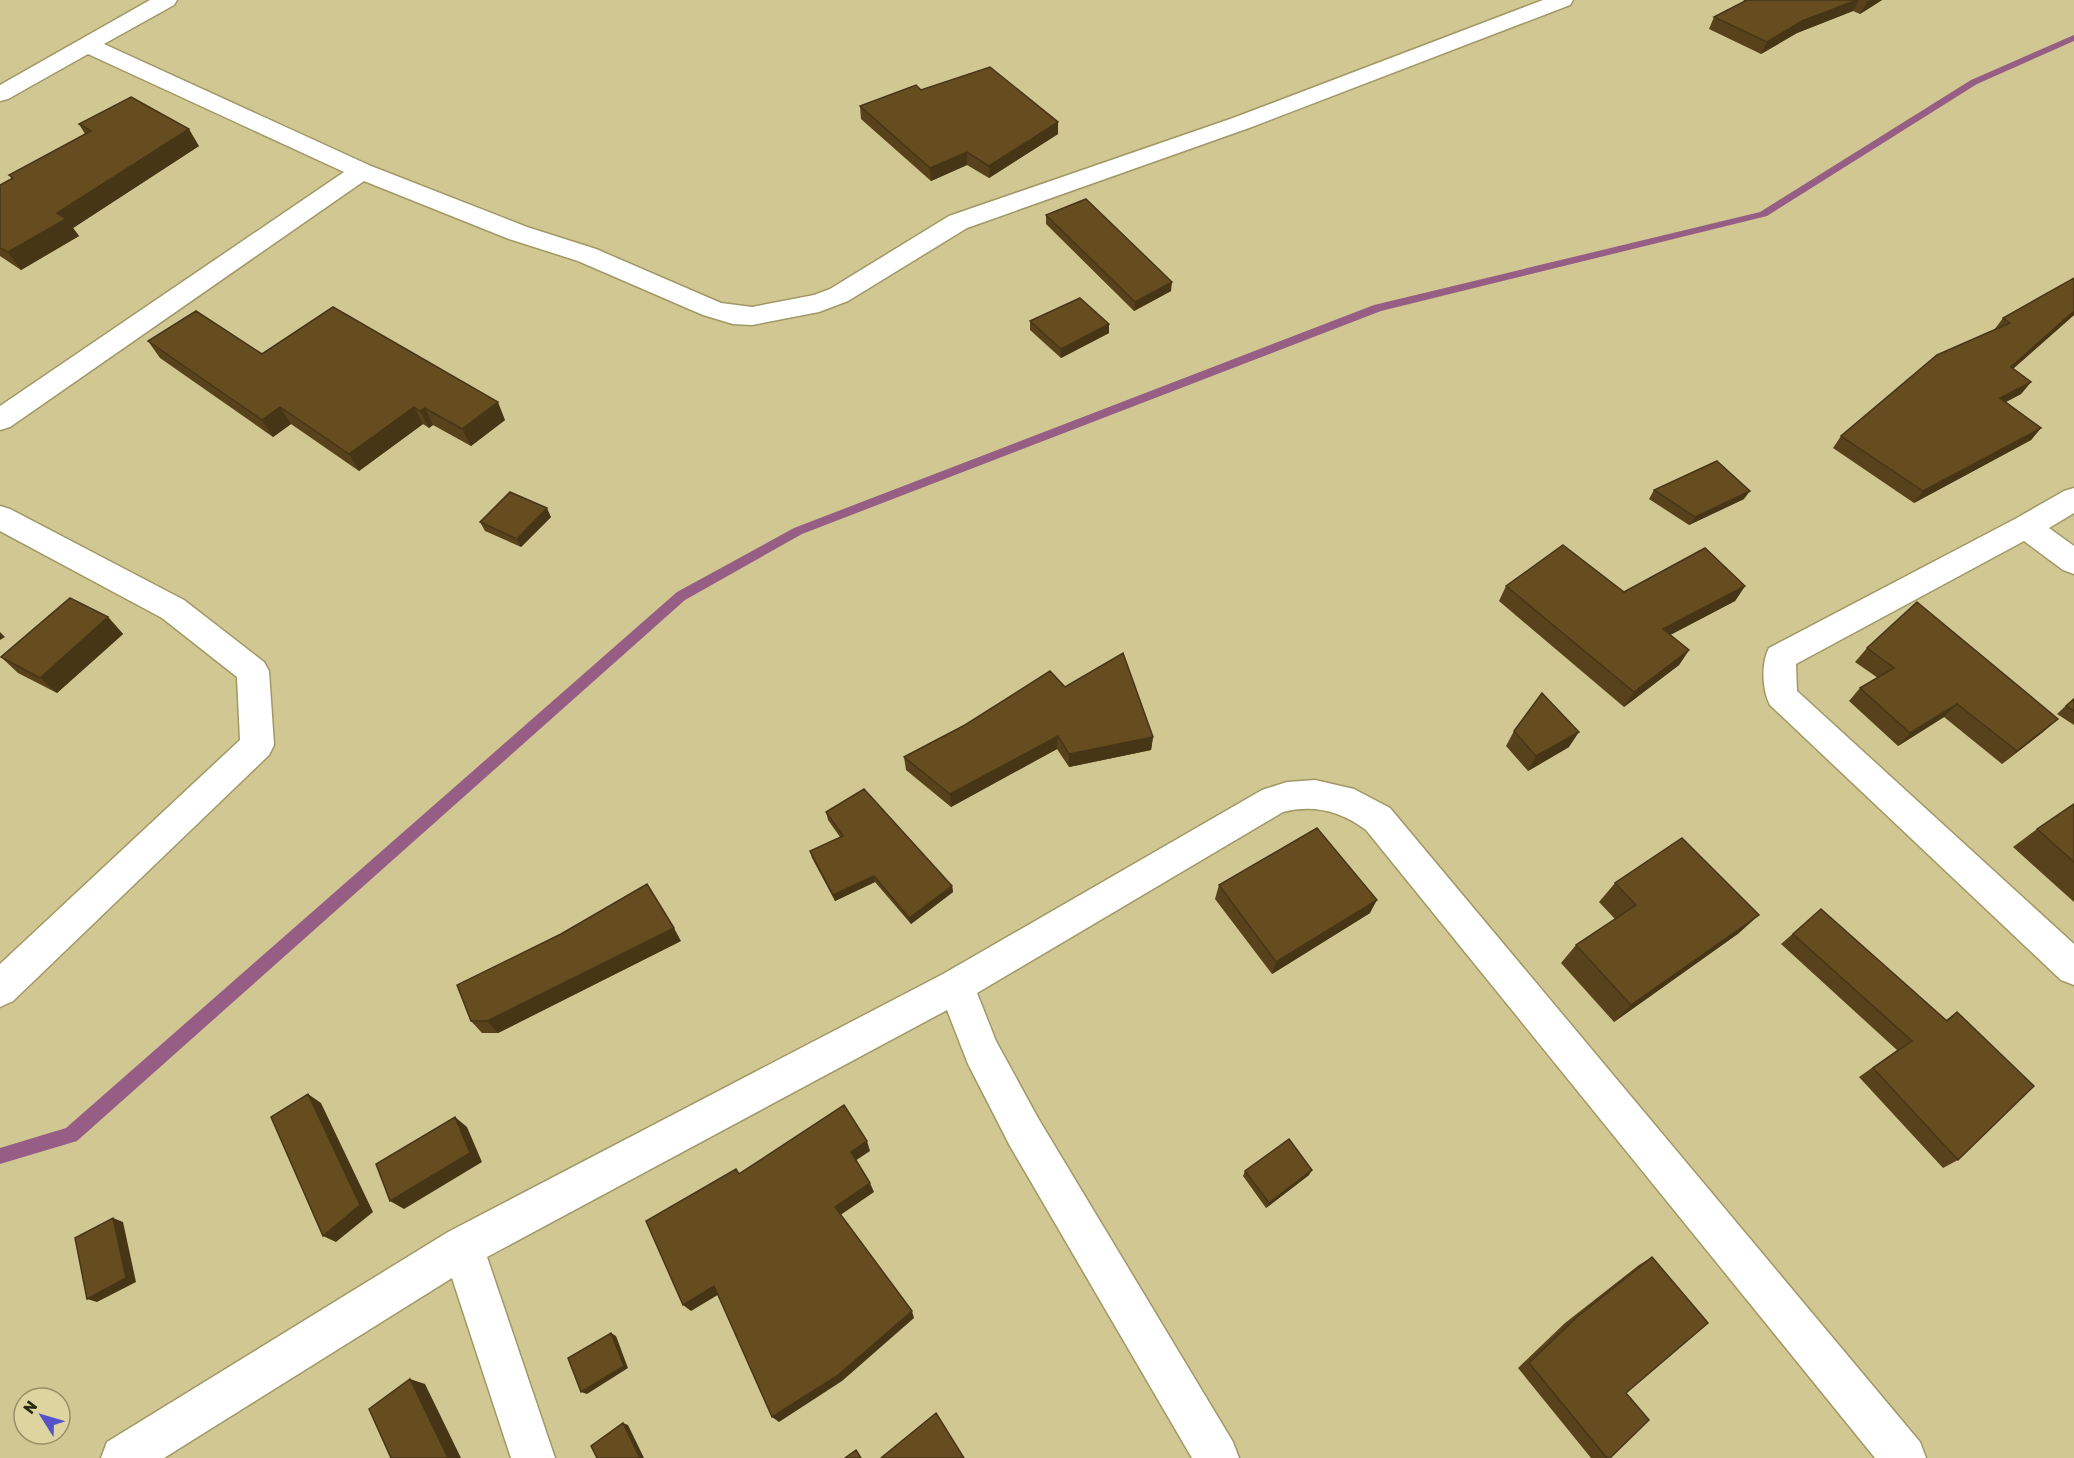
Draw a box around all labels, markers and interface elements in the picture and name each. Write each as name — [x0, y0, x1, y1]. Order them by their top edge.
north arrow — [12, 1386, 72, 1446]
text: N — [19, 1397, 41, 1418]

